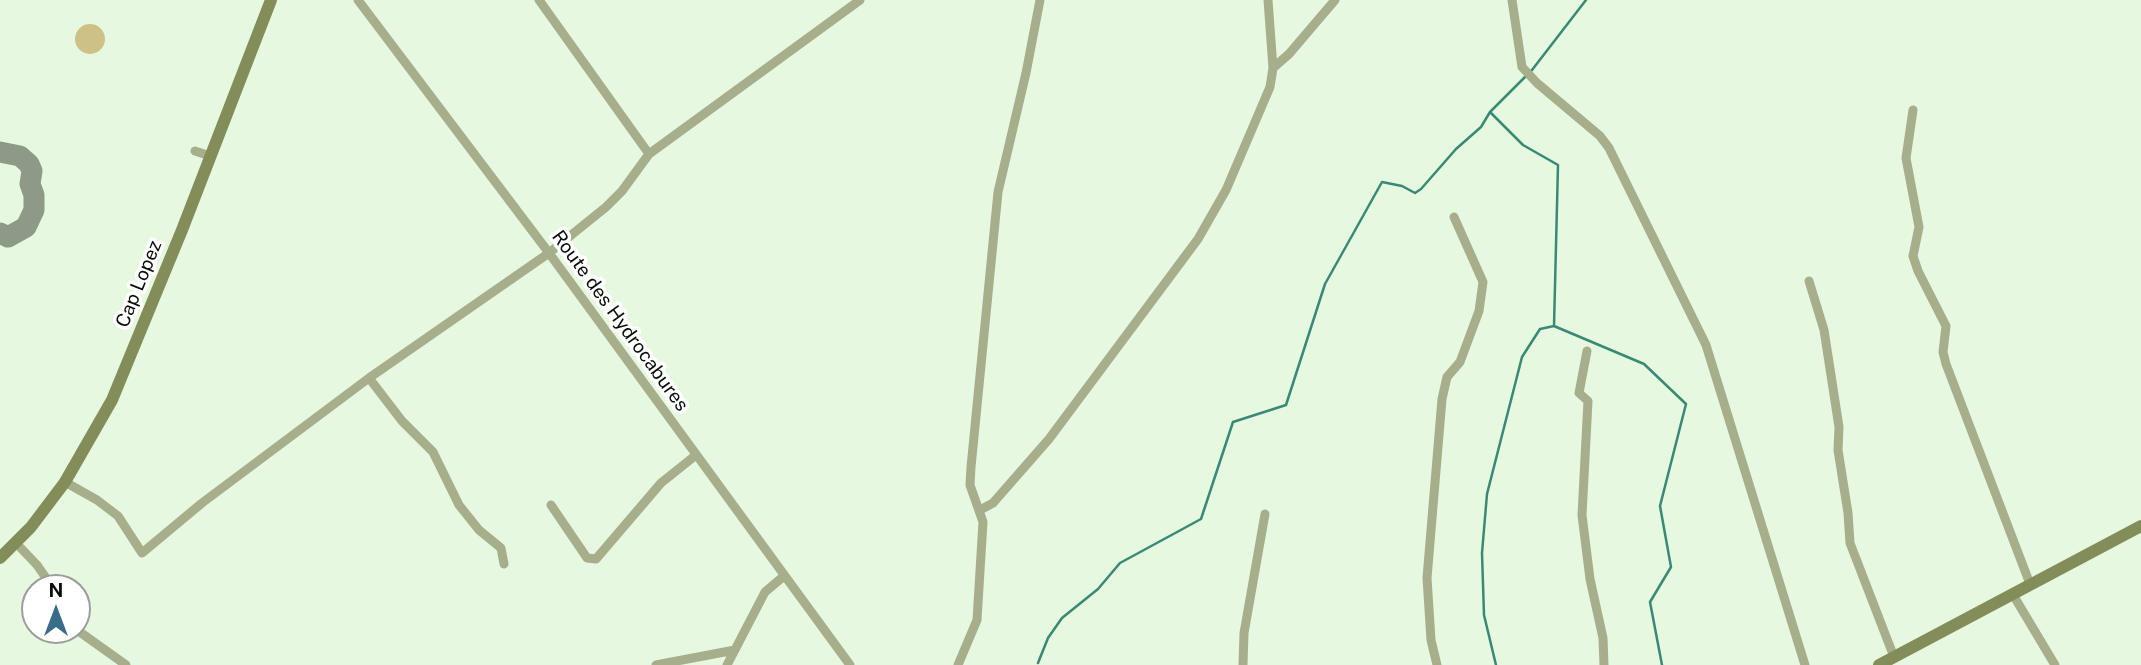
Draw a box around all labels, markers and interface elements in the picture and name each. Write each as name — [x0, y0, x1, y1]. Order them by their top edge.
street label: Route des Hydrocabures — [547, 226, 693, 416]
street label: Cap Lopez — [111, 237, 167, 331]
north arrow — [21, 574, 91, 644]
text: N — [49, 579, 63, 601]

